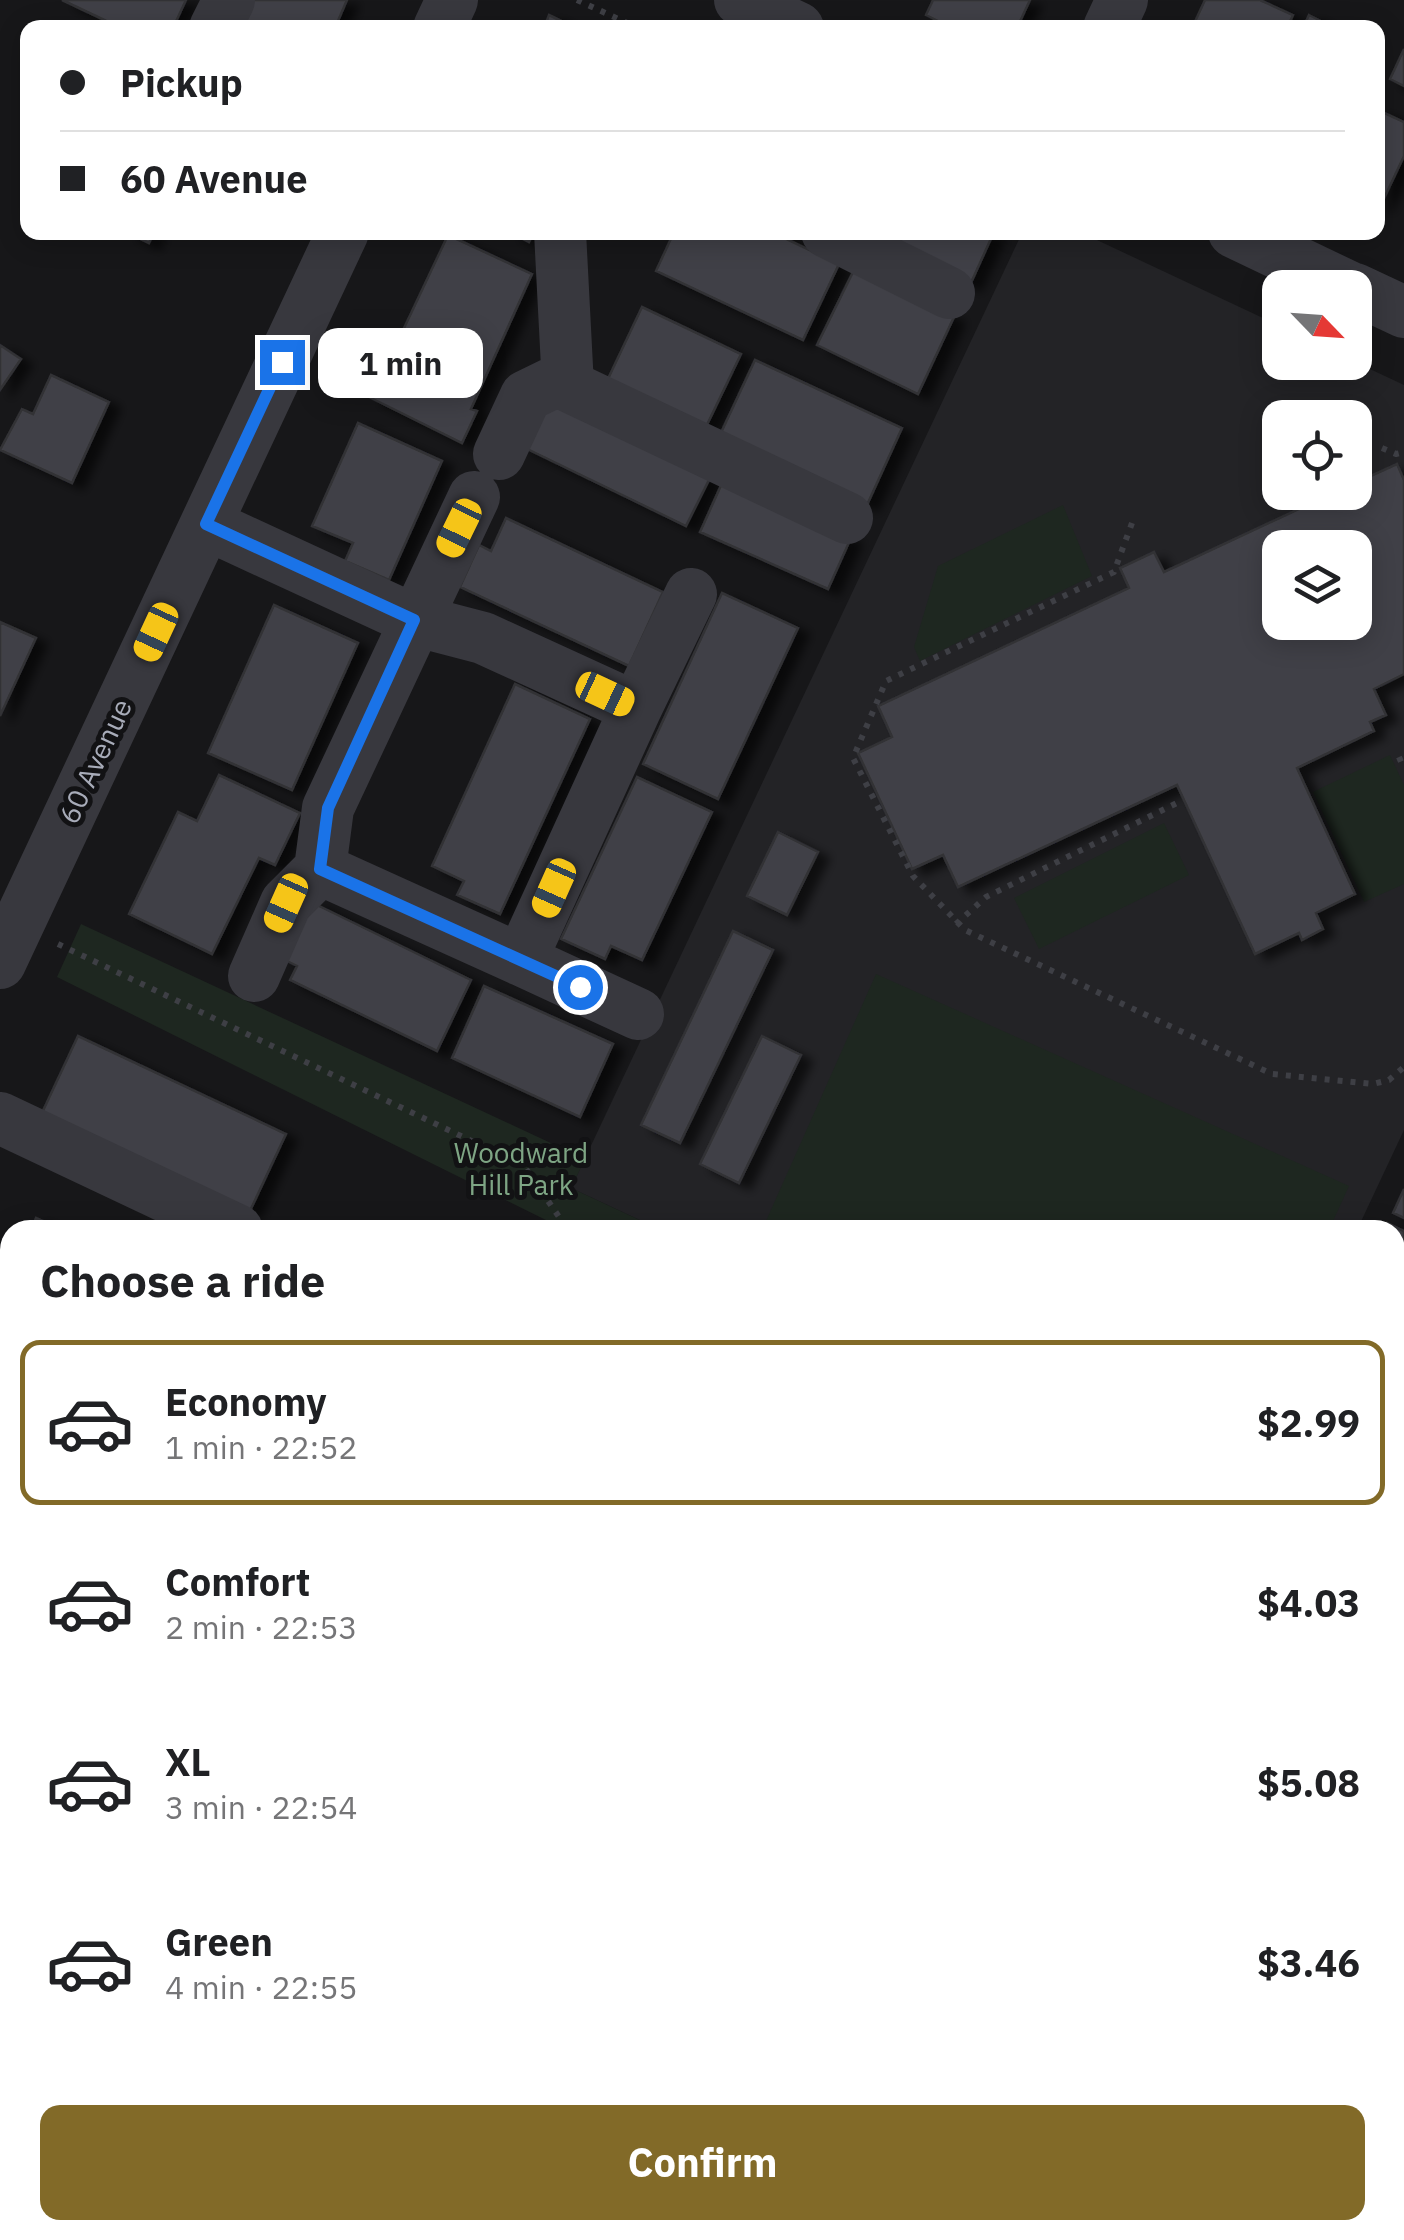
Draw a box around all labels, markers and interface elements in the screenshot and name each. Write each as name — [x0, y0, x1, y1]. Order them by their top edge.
text: Pickup — [120, 58, 243, 107]
text: 60 Avenue — [120, 154, 308, 203]
north arrow — [1262, 270, 1372, 380]
map controls — [1262, 270, 1372, 640]
callout: 1 min — [317, 327, 482, 397]
route end — [260, 340, 305, 385]
text: 1 min — [359, 342, 442, 384]
button: locate — [1262, 400, 1372, 510]
car — [432, 494, 486, 562]
button: layers — [1262, 530, 1372, 640]
car — [130, 598, 182, 666]
car — [571, 668, 639, 720]
street label: 60 Avenue — [50, 693, 140, 829]
car — [528, 854, 580, 922]
car — [260, 869, 312, 937]
route start — [558, 965, 603, 1010]
park label: Woodward Hill Park — [454, 1134, 588, 1203]
text: Choose a ride — [40, 1251, 325, 1309]
text: Economy — [165, 1377, 327, 1426]
icon: car — [45, 1378, 135, 1468]
text: $2.99 — [1257, 1398, 1360, 1447]
text: 1 min · 22:52 — [165, 1426, 358, 1468]
text: Comfort — [165, 1557, 310, 1606]
icon: car — [45, 1558, 135, 1648]
text: $4.03 — [1257, 1578, 1360, 1627]
text: 2 min · 22:53 — [165, 1606, 358, 1648]
text: XL — [165, 1737, 211, 1786]
icon: car — [45, 1738, 135, 1828]
text: $5.08 — [1257, 1758, 1360, 1807]
text: 3 min · 22:54 — [165, 1786, 358, 1828]
text: Green — [165, 1917, 273, 1966]
icon: car — [45, 1918, 135, 2008]
text: $3.46 — [1257, 1938, 1360, 1987]
text: 4 min · 22:55 — [165, 1966, 358, 2008]
button: Confirm — [40, 2105, 1365, 2220]

